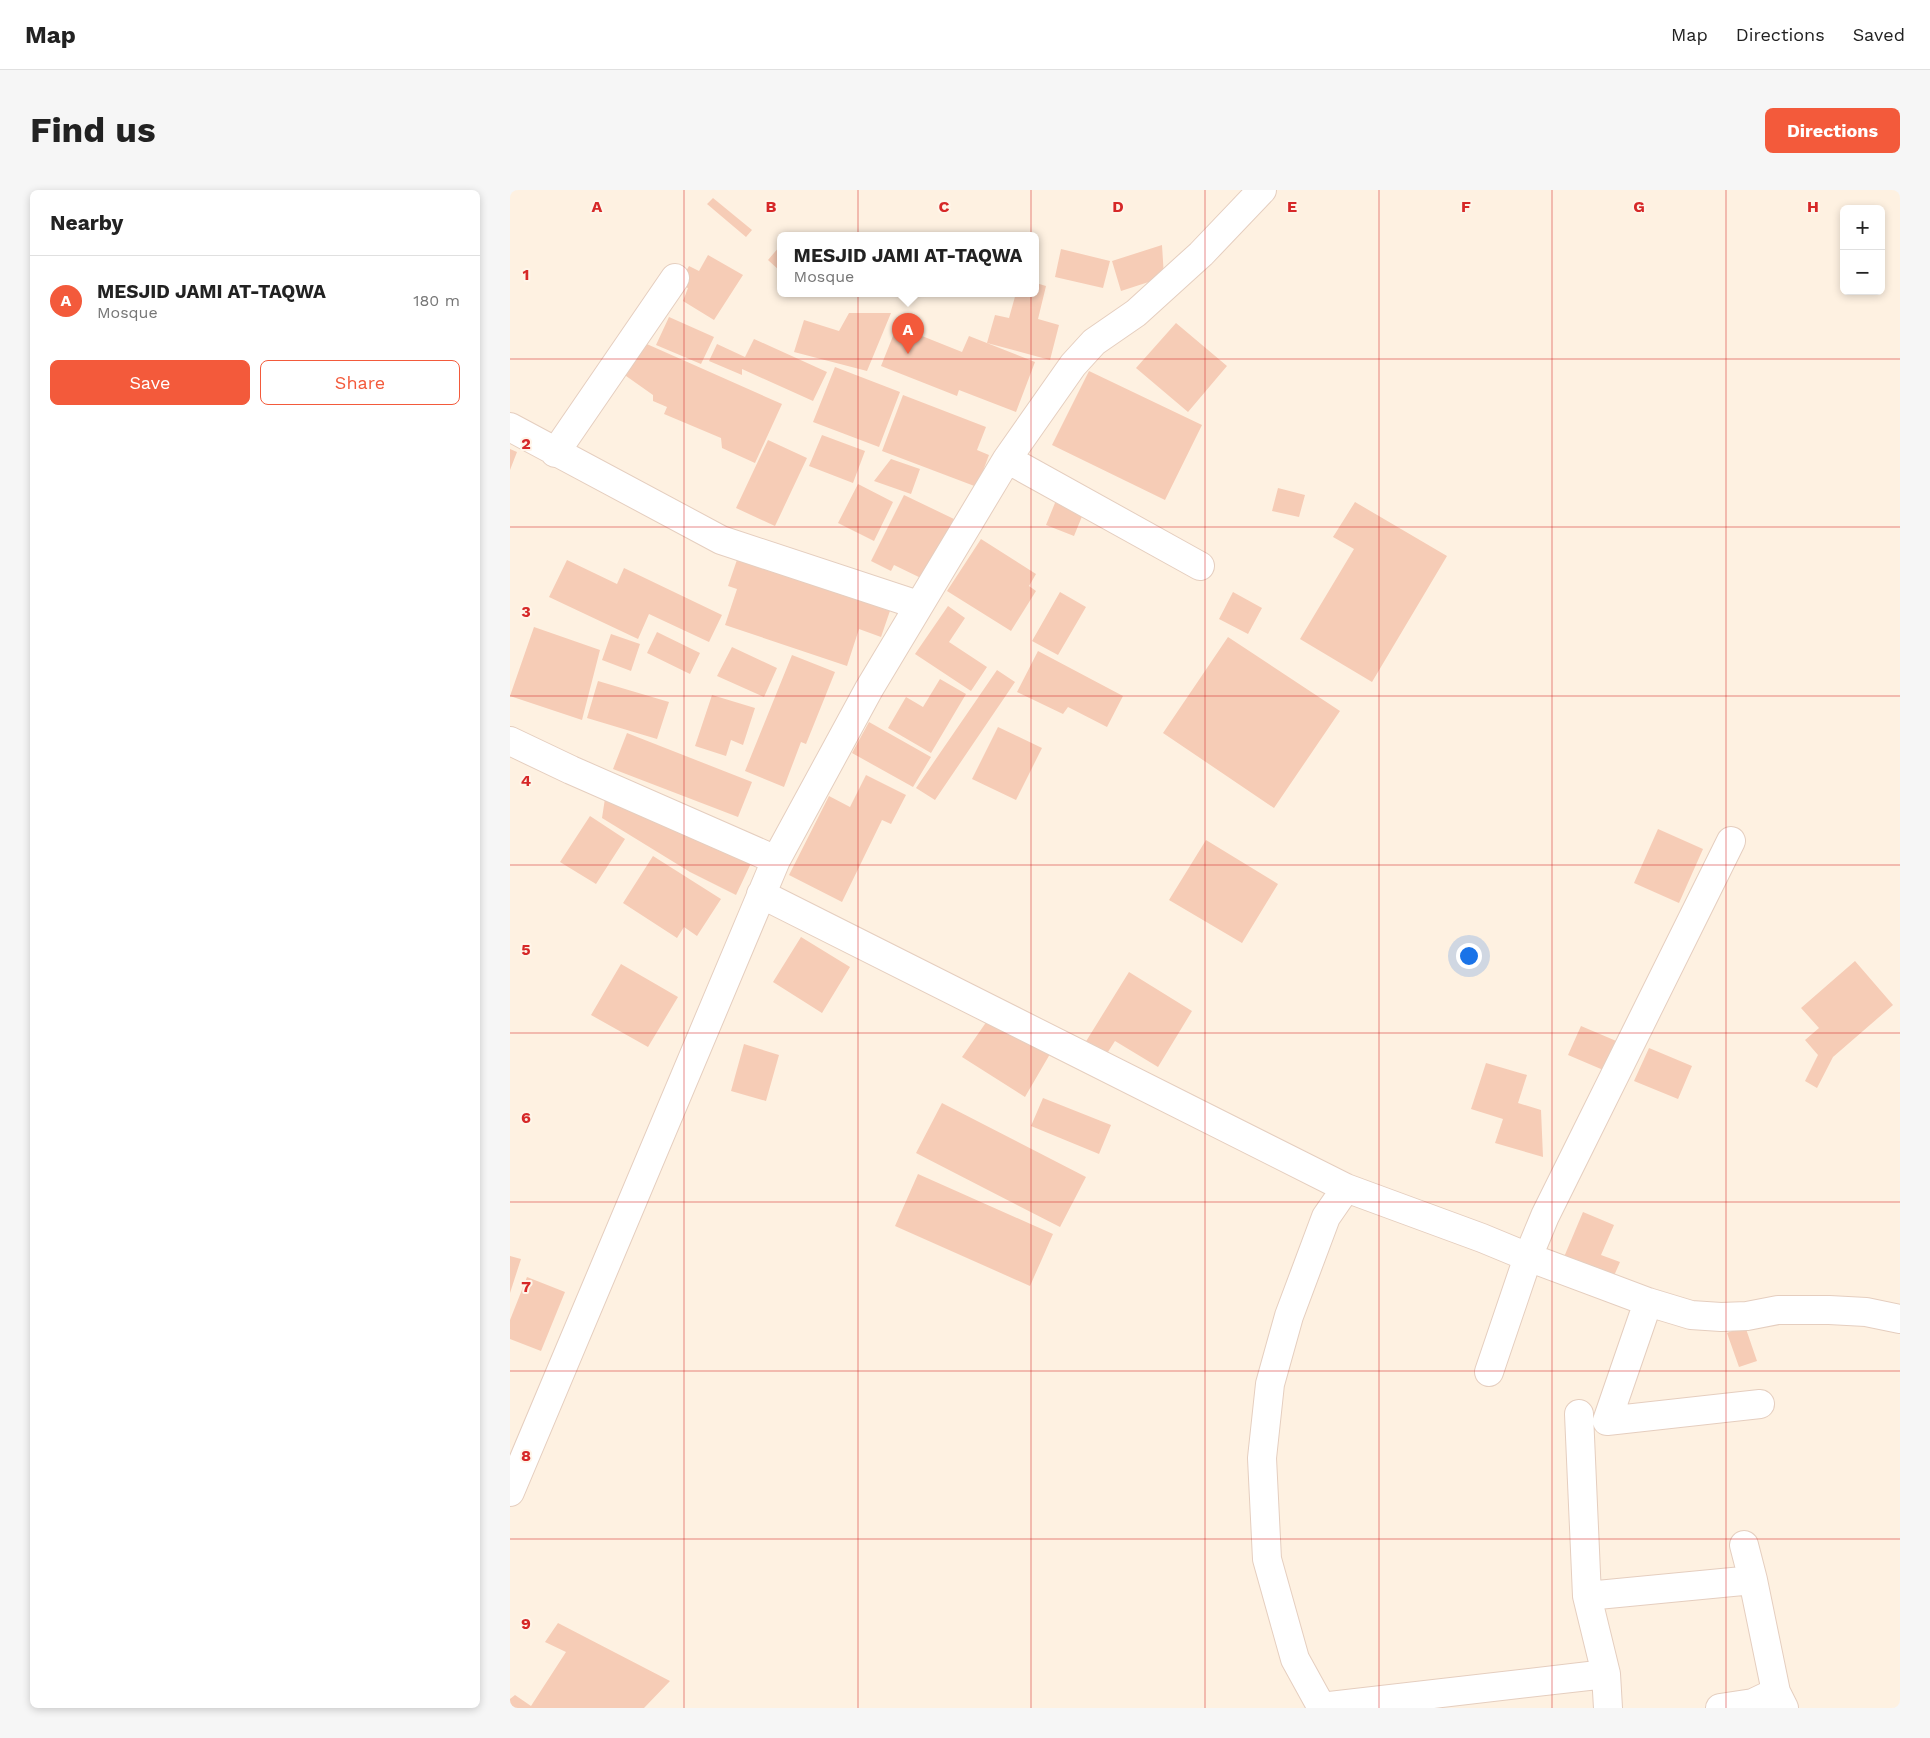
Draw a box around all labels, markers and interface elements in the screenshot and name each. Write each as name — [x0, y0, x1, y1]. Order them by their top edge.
text: Map — [25, 21, 76, 49]
text: Map — [1671, 24, 1708, 45]
text: Directions — [1736, 24, 1825, 45]
text: Saved — [1853, 24, 1905, 45]
button: Directions — [1765, 108, 1900, 153]
text: Find us — [30, 109, 156, 151]
text: A — [592, 197, 603, 216]
text: B — [766, 197, 777, 216]
text: C — [939, 197, 950, 216]
text: D — [1112, 197, 1124, 216]
text: E — [1287, 197, 1297, 216]
text: F — [1461, 197, 1471, 216]
text: G — [1633, 197, 1645, 216]
text: H — [1807, 197, 1819, 216]
map controls — [1840, 205, 1885, 295]
button: + — [1840, 205, 1885, 250]
text: Nearby — [50, 210, 123, 235]
popup — [777, 232, 1039, 297]
text: MESJID JAMI AT-TAQWA — [794, 244, 1022, 267]
button: − — [1840, 250, 1885, 295]
text: 1 — [523, 265, 529, 284]
text: Mosque — [794, 267, 854, 286]
text: MESJID JAMI AT-TAQWA — [97, 280, 326, 303]
text: A — [61, 291, 71, 310]
text: 180 m — [413, 291, 460, 310]
text: Mosque — [97, 303, 158, 322]
pin: A — [892, 313, 924, 354]
button: Save — [50, 360, 250, 405]
button: Share — [260, 360, 460, 405]
text: 2 — [521, 434, 531, 453]
text: 3 — [521, 602, 531, 621]
text: 4 — [521, 771, 531, 790]
text: 5 — [521, 940, 531, 959]
your location — [1456, 943, 1482, 969]
text: 6 — [521, 1108, 531, 1127]
text: 7 — [521, 1277, 531, 1296]
text: 8 — [521, 1446, 531, 1465]
text: 9 — [521, 1614, 531, 1633]

